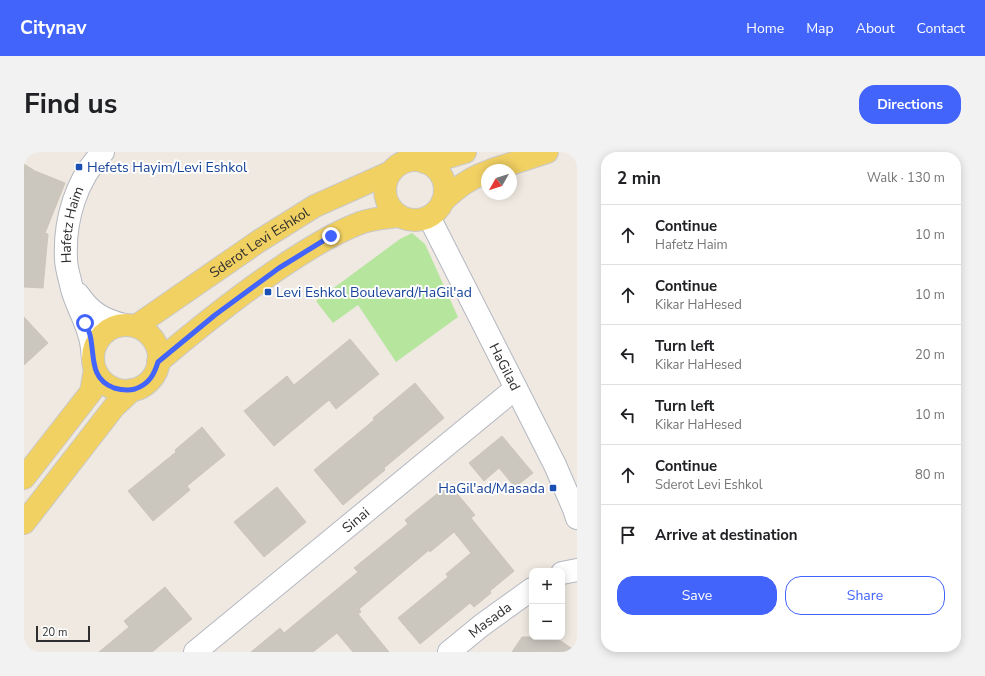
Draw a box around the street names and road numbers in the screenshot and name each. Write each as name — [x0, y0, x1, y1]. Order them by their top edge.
street label: Hafetz Haim — [57, 183, 88, 264]
street label: Sderot Levi Eshkol — [206, 202, 314, 282]
street label: HaGilad — [485, 340, 525, 394]
street label: Sinai — [338, 503, 374, 537]
street label: Masada — [465, 598, 515, 642]

